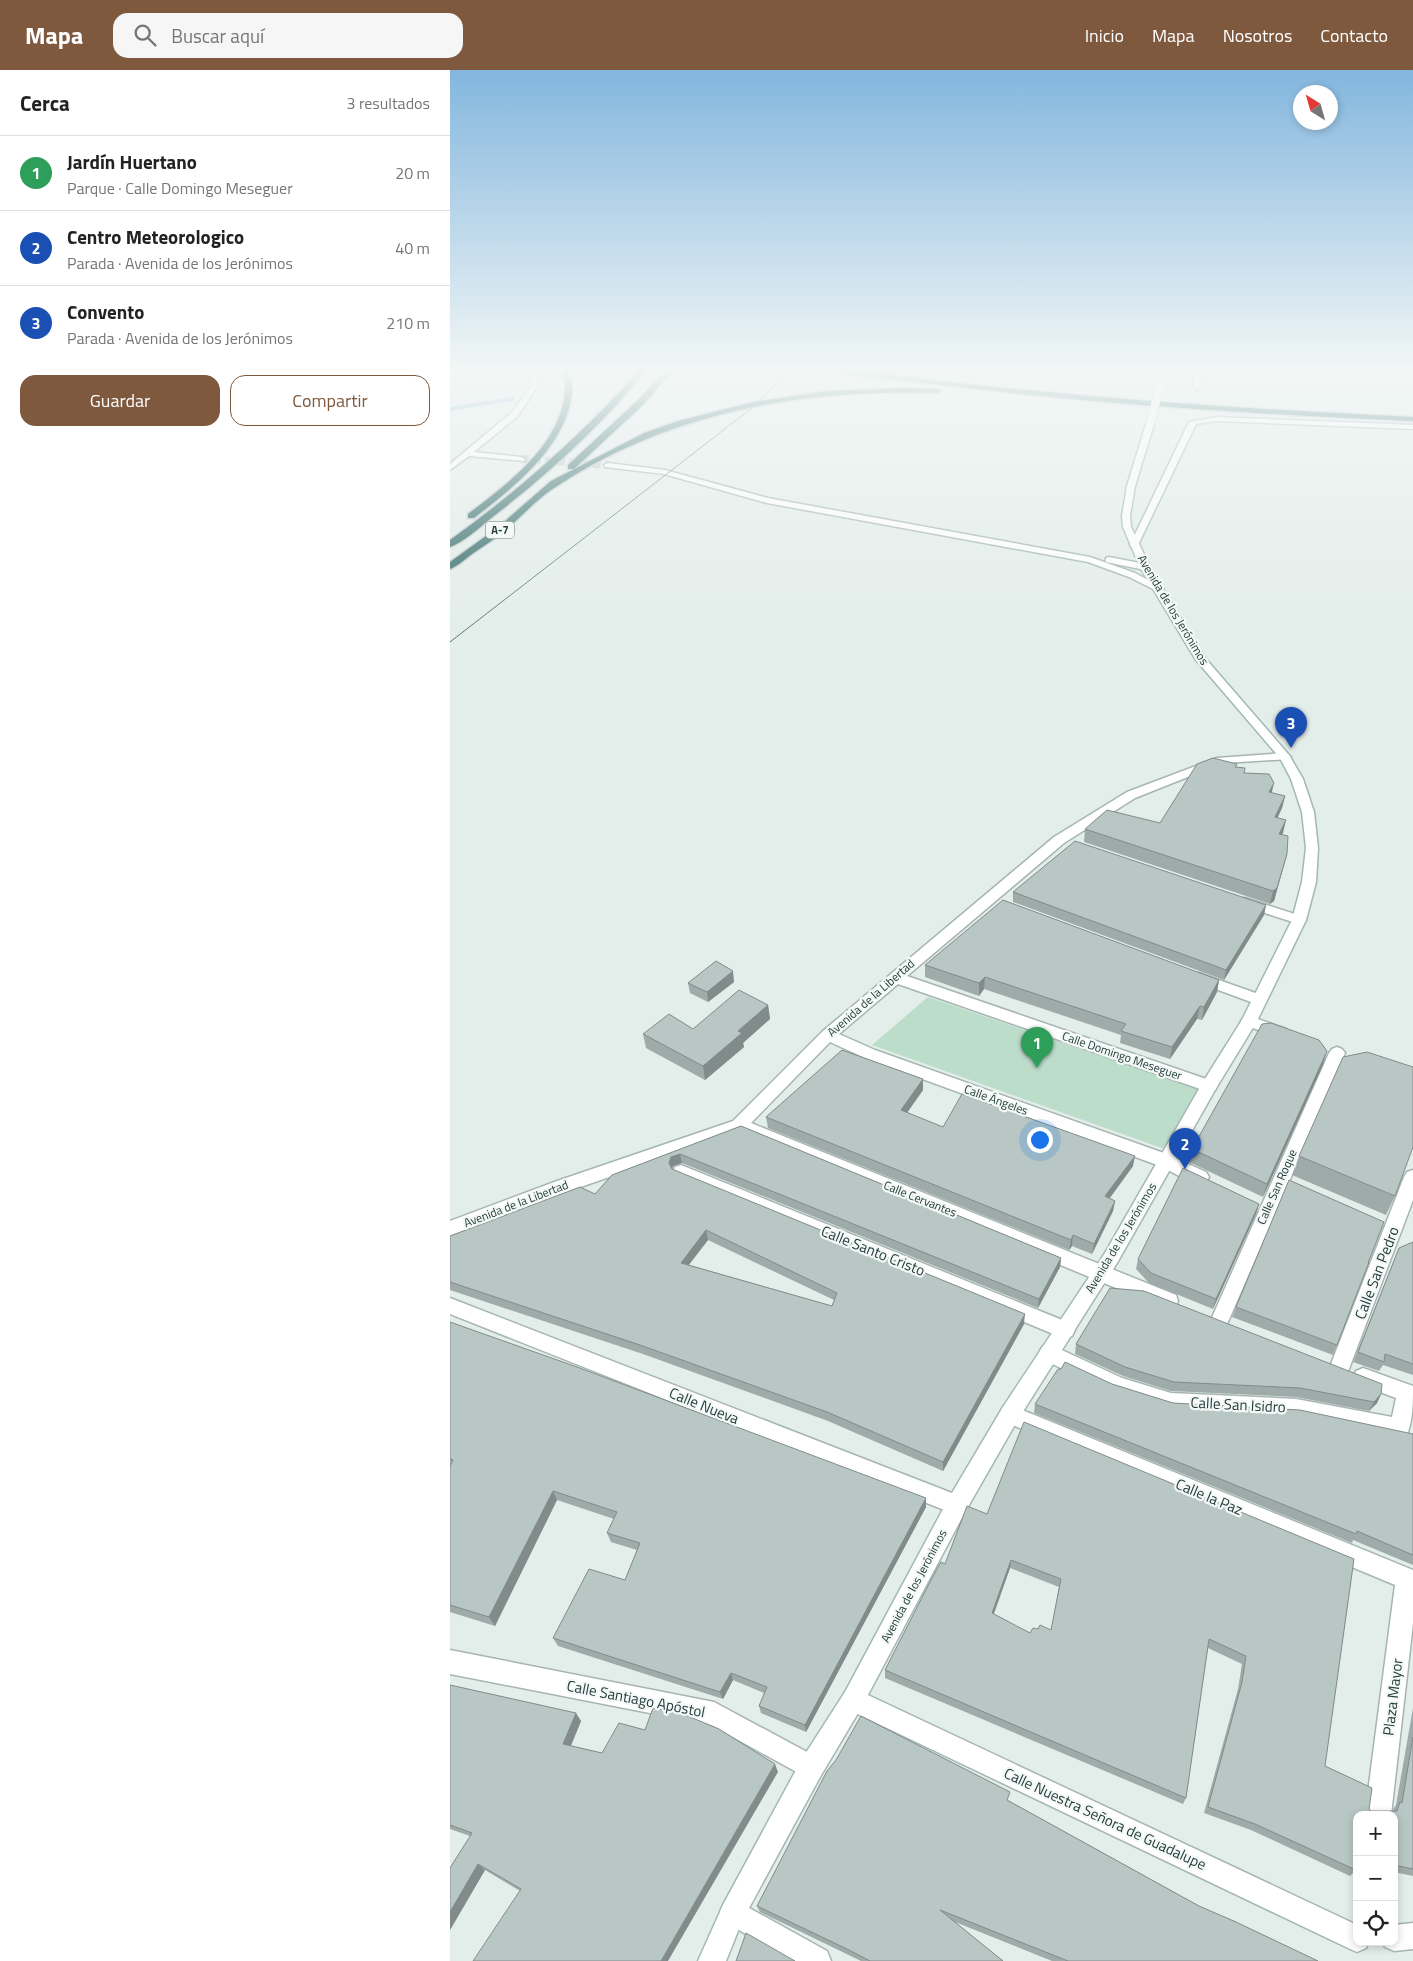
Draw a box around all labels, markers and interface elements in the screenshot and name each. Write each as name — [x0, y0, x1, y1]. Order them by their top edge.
search box — [113, 13, 463, 58]
text: Mapa — [25, 17, 83, 53]
icon: search — [131, 21, 159, 49]
text: Buscar aquí — [171, 21, 264, 50]
text: Inicio — [1085, 22, 1124, 49]
text: Mapa — [1152, 22, 1195, 49]
text: Nosotros — [1223, 22, 1292, 49]
text: Contacto — [1320, 22, 1388, 49]
north arrow — [1293, 85, 1338, 130]
text: Cerca — [20, 87, 70, 119]
text: 3 resultados — [346, 91, 430, 115]
text: Jardín Huertano — [67, 147, 197, 176]
text: 1 — [32, 161, 40, 185]
text: 20 m — [395, 161, 430, 185]
text: Parque · Calle Domingo Meseguer — [67, 176, 293, 200]
text: Centro Meteorologico — [67, 222, 244, 251]
text: 2 — [32, 236, 40, 260]
text: 40 m — [395, 236, 430, 260]
text: Parada · Avenida de los Jerónimos — [67, 251, 293, 275]
text: Convento — [67, 297, 144, 326]
text: 3 — [32, 311, 40, 335]
text: 210 m — [386, 311, 430, 335]
text: Parada · Avenida de los Jerónimos — [67, 326, 293, 350]
button: Guardar — [20, 375, 220, 426]
button: Compartir — [230, 375, 430, 426]
road number: A-7 — [486, 522, 514, 538]
street label: Avenida de los Jerónimos — [1133, 551, 1214, 669]
pin: 3 — [1275, 707, 1307, 748]
street label: Avenida de la Libertad — [823, 954, 919, 1041]
street label: Calle Domingo Meseguer — [1060, 1026, 1185, 1085]
pin: 1 — [1021, 1027, 1053, 1068]
street label: Calle Ángeles — [961, 1079, 1031, 1120]
your location — [1027, 1127, 1053, 1153]
pin: 2 — [1169, 1128, 1201, 1169]
street label: Calle San Roque — [1251, 1146, 1302, 1228]
street label: Avenida de la Libertad — [461, 1175, 571, 1232]
street label: Calle Cervantes — [881, 1175, 960, 1222]
street label: Avenida de los Jerónimos — [1080, 1179, 1161, 1297]
street label: Calle Santo Cristo — [818, 1219, 929, 1282]
street label: Calle San Pedro — [1348, 1223, 1405, 1323]
street label: Calle Nueva — [666, 1381, 743, 1430]
street label: Calle San Isidro — [1190, 1391, 1286, 1418]
street label: Calle la Paz — [1172, 1472, 1246, 1521]
street label: Avenida de los Jerónimos — [876, 1525, 952, 1646]
street label: Plaza Mayor — [1376, 1657, 1409, 1737]
street label: Calle Santiago Apóstol — [565, 1674, 707, 1723]
street label: Calle Nuestra Señora de Guadalupe — [1000, 1761, 1210, 1876]
map controls — [1353, 1811, 1398, 1946]
button: + — [1353, 1811, 1398, 1856]
button: − — [1353, 1856, 1398, 1901]
button: locate — [1353, 1901, 1398, 1946]

